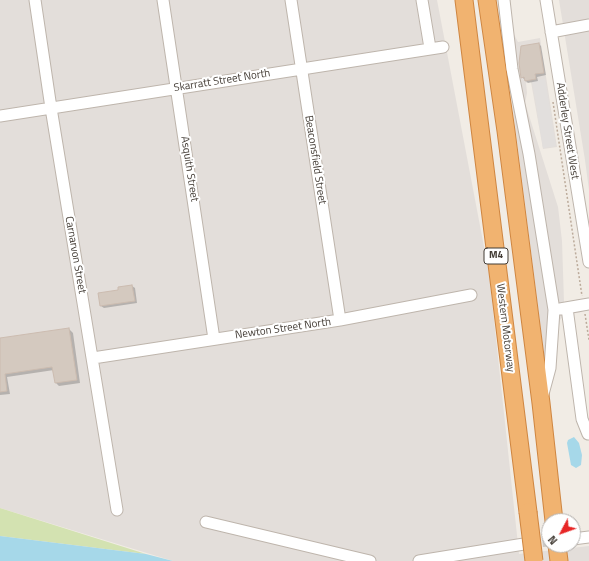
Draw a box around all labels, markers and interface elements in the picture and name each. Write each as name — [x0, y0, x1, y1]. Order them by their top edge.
street label: Skarratt Street North — [173, 67, 271, 95]
street label: Adderley Street West — [553, 82, 581, 180]
street label: Beaconsfield Street — [301, 114, 329, 206]
street label: Asquith Street — [177, 135, 201, 203]
street label: Carnarvon Street — [62, 215, 88, 295]
road number: M4 — [484, 248, 508, 264]
street label: Western Motorway — [493, 283, 517, 373]
street label: Newton Street North — [234, 316, 332, 342]
north arrow — [541, 513, 581, 553]
text: N — [544, 532, 561, 548]

